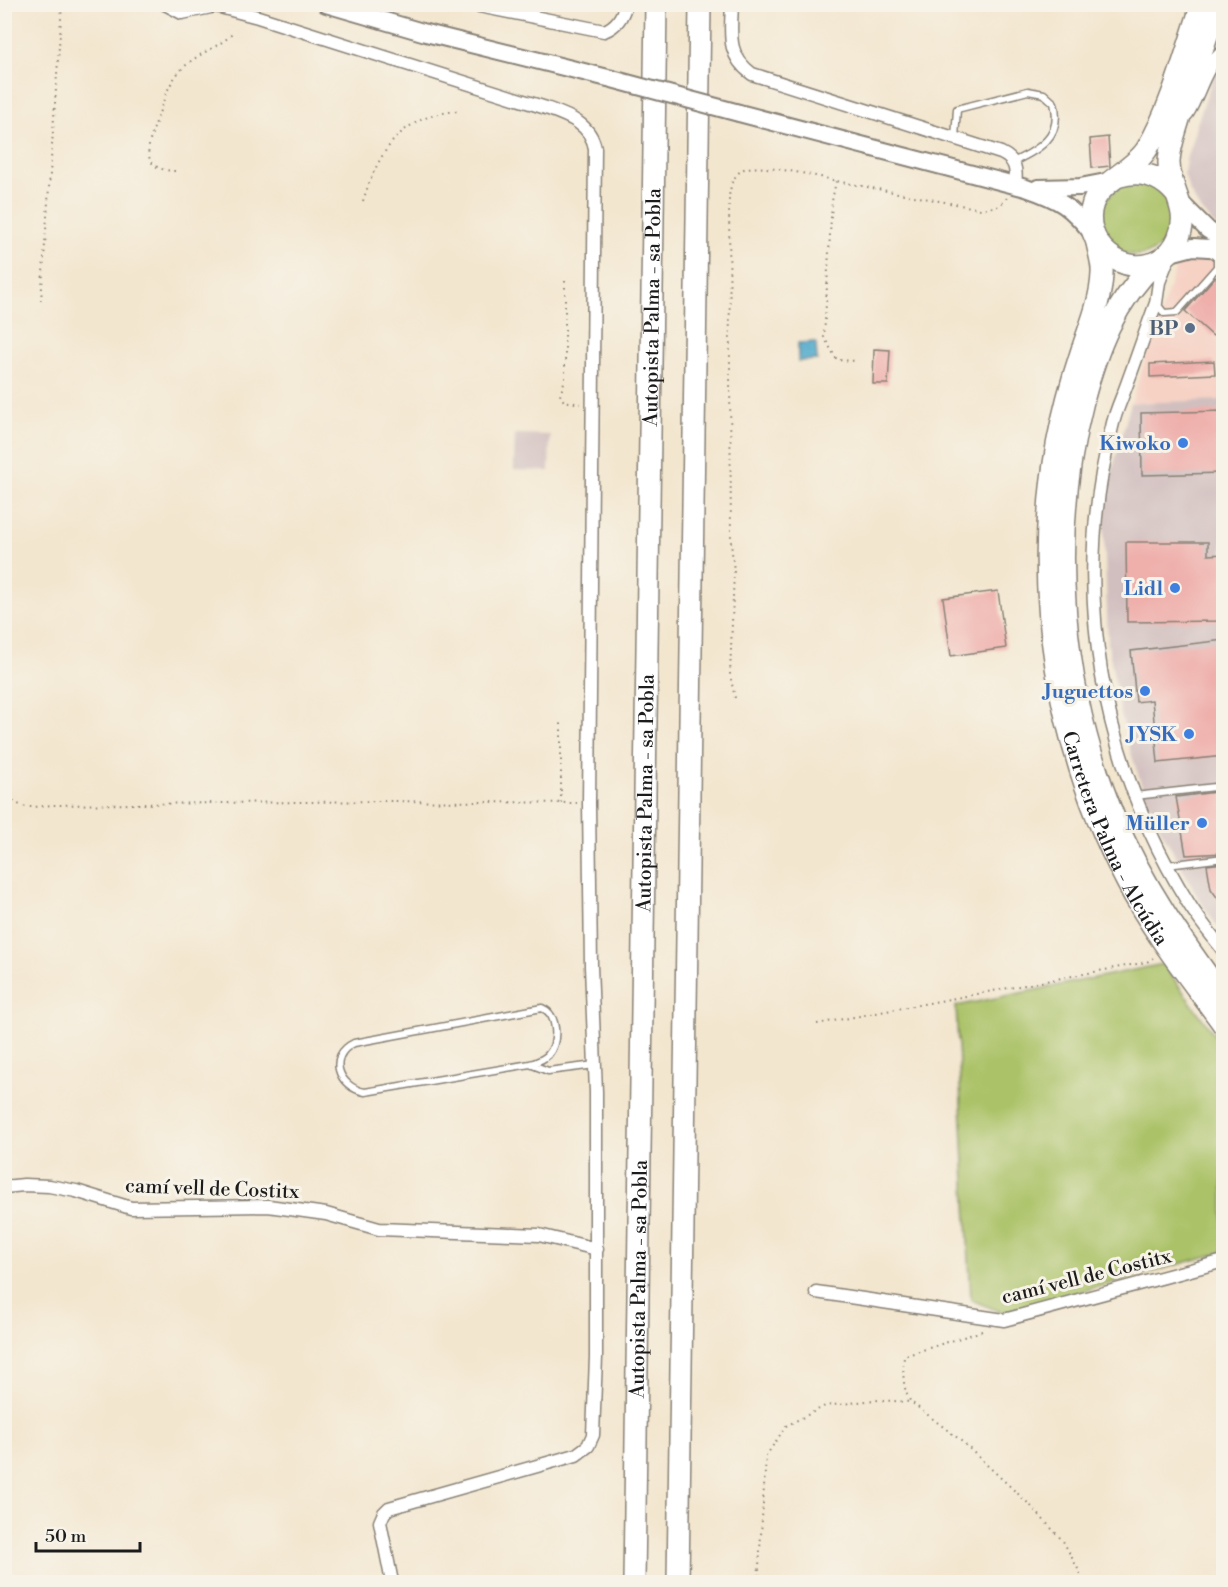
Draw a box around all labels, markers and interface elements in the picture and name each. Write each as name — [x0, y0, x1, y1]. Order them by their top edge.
street label: Autopista Palma - sa Pobla — [639, 187, 667, 427]
place label: BP — [1149, 317, 1178, 342]
marker: BP — [1183, 321, 1197, 335]
place label: Kiwoko — [1099, 432, 1171, 457]
marker: Kiwoko — [1176, 436, 1190, 450]
place label: Lidl — [1124, 577, 1163, 602]
marker: Lidl — [1168, 581, 1182, 595]
street label: Autopista Palma - sa Pobla — [632, 673, 661, 913]
place label: Juguettos — [1041, 680, 1133, 705]
marker: Juguettos — [1138, 684, 1152, 698]
place label: JYSK — [1125, 723, 1178, 748]
marker: JYSK — [1182, 727, 1196, 741]
street label: Carretera Palma - Alcúdia — [1056, 729, 1174, 952]
place label: Müller — [1125, 812, 1190, 837]
marker: Müller — [1195, 816, 1209, 830]
street label: Autopista Palma - sa Pobla — [626, 1159, 654, 1399]
street label: camí vell de Costitx — [124, 1174, 300, 1205]
street label: camí vell de Costitx — [999, 1244, 1175, 1311]
scale bar — [36, 1515, 140, 1553]
text: 50 m — [45, 1525, 87, 1548]

